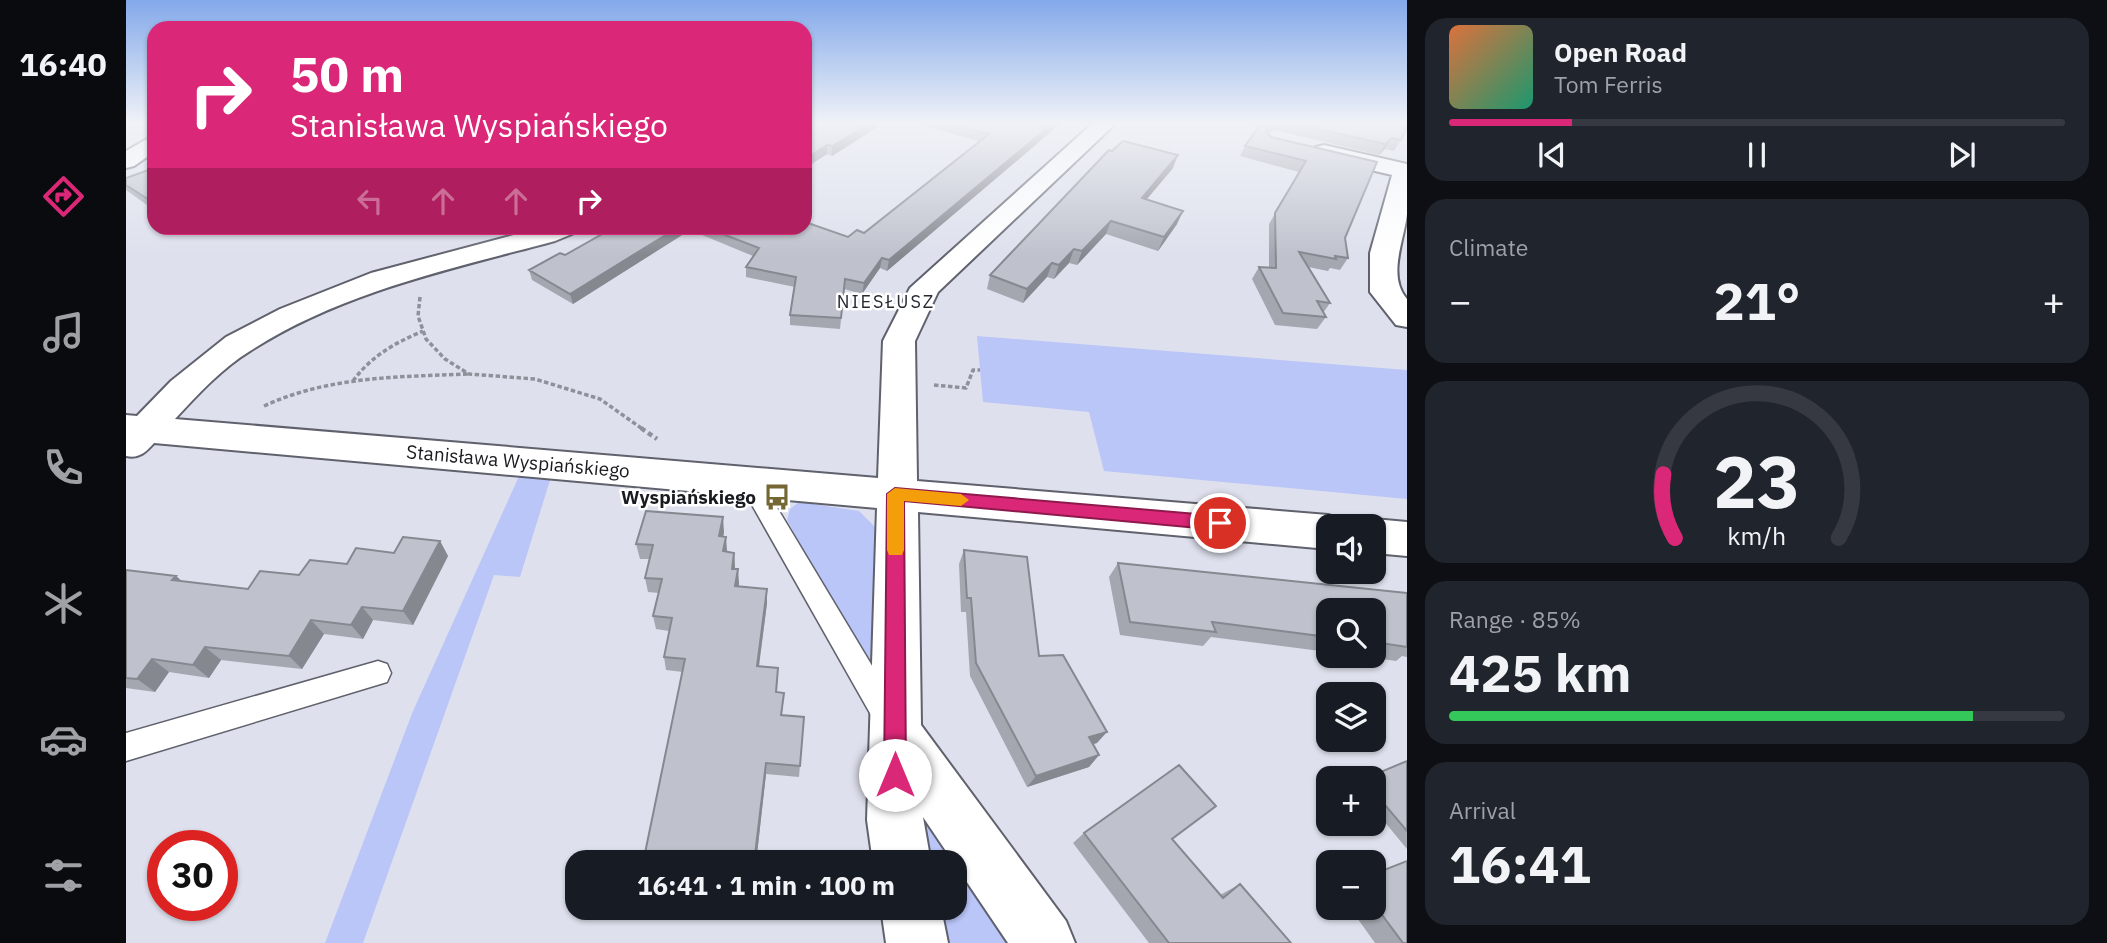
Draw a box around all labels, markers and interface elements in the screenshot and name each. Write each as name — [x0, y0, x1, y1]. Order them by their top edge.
text: Open Road — [1554, 35, 1687, 69]
text: 50 m — [290, 42, 404, 105]
text: 16:40 — [19, 43, 107, 85]
icon: right — [175, 49, 266, 140]
text: Tom Ferris — [1554, 69, 1663, 99]
text: Stanisława Wyspiańskiego — [290, 104, 668, 146]
icon: previous — [1533, 136, 1571, 174]
icon: pause — [1738, 136, 1776, 174]
icon: next — [1943, 136, 1981, 174]
icon: directions — [39, 172, 88, 221]
icon: left — [351, 182, 389, 220]
icon: ahead — [424, 182, 462, 220]
icon: ahead — [497, 182, 535, 220]
icon: right — [570, 182, 608, 220]
text: Climate — [1449, 232, 1528, 262]
text: 21° — [1714, 267, 1800, 334]
text: − — [1449, 276, 1472, 325]
text: + — [2042, 276, 2065, 325]
district label: NIESŁUSZ — [837, 290, 935, 313]
icon: music — [39, 308, 88, 357]
text: 23 — [1713, 433, 1801, 528]
street label: Stanisława Wyspiańskiego — [405, 439, 631, 483]
icon: phone — [39, 443, 88, 492]
bus stop icon: Wyspiańskiego — [762, 482, 792, 512]
place label: Wyspiańskiego — [621, 485, 756, 509]
pin — [1190, 493, 1250, 553]
icon: arrive — [1201, 504, 1239, 542]
map controls — [1316, 514, 1386, 920]
button: sound — [1316, 514, 1386, 584]
text: km/h — [1728, 518, 1786, 551]
icon: climate — [39, 579, 88, 628]
button: search — [1316, 598, 1386, 668]
text: Range · 85% — [1449, 604, 1581, 634]
text: 425 km — [1449, 639, 1631, 706]
button: layers — [1316, 682, 1386, 752]
icon: car — [39, 715, 88, 764]
position arrow — [858, 738, 932, 812]
button: + — [1316, 766, 1386, 836]
text: Arrival — [1449, 795, 1516, 825]
speed limit sign: 30 — [147, 830, 238, 921]
text: 16:41 — [1449, 830, 1591, 897]
button: − — [1316, 850, 1386, 920]
icon: filters — [39, 851, 88, 900]
text: 16:41 · 1 min · 100 m — [637, 868, 895, 902]

